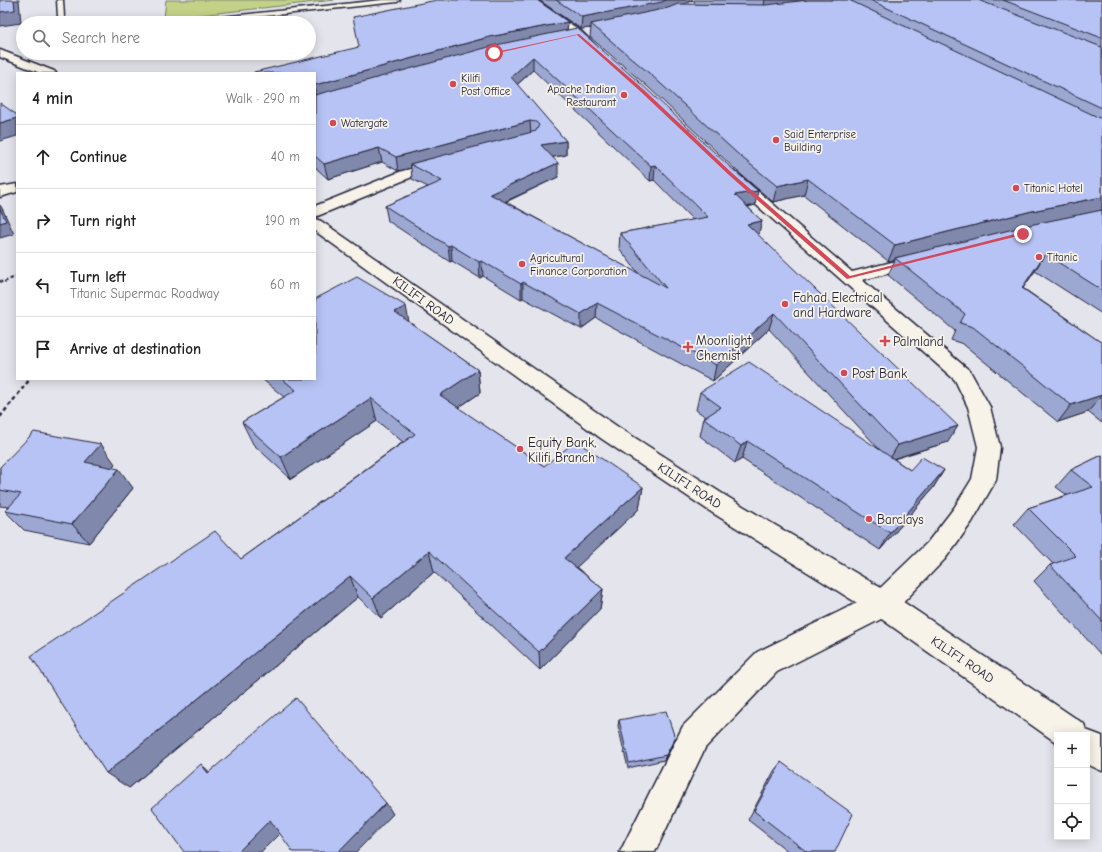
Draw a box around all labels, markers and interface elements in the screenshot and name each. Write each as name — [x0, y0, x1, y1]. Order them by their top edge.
search box — [16, 16, 316, 60]
icon: search — [30, 27, 52, 49]
text: Search here — [62, 29, 140, 47]
route start — [485, 44, 503, 62]
place label: Kilifi Post Office — [461, 72, 511, 98]
marker: Kilifi Post Office — [448, 79, 458, 89]
place label: Apache Indian Restaurant — [547, 83, 617, 109]
text: 4 min — [32, 89, 73, 108]
marker: Apache Indian Restaurant — [619, 90, 629, 100]
text: Walk · 290 m — [226, 91, 300, 106]
place label: Watergate — [341, 117, 388, 130]
marker: Watergate — [328, 118, 338, 128]
place label: Said Enterprise Building — [784, 128, 856, 154]
marker: Said Enterprise Building — [771, 135, 781, 145]
icon: ahead — [32, 146, 54, 168]
text: Continue — [70, 148, 127, 166]
text: 40 m — [271, 149, 300, 164]
place label: Titanic Hotel — [1024, 182, 1083, 195]
marker: Titanic Hotel — [1011, 183, 1021, 193]
icon: right — [32, 210, 54, 232]
text: Turn right — [70, 212, 136, 230]
text: 190 m — [265, 213, 300, 228]
route end — [1014, 225, 1032, 243]
place label: Titanic — [1047, 251, 1078, 264]
place label: Agricultural Finance Corporation — [530, 252, 627, 278]
marker: Titanic — [1034, 252, 1044, 262]
marker: Agricultural Finance Corporation — [517, 259, 527, 269]
text: Turn left — [70, 268, 126, 286]
street label: KILIFI ROAD — [390, 273, 458, 328]
icon: left — [32, 274, 54, 296]
text: 60 m — [270, 277, 300, 292]
text: Titanic Supermac Roadway — [70, 286, 219, 301]
place label: Fahad Electrical and Hardware — [793, 290, 883, 320]
marker: Fahad Electrical and Hardware — [780, 299, 790, 309]
place label: Moonlight Chemist — [696, 333, 752, 363]
place label: Palmland — [893, 334, 944, 349]
marker: Palmland — [880, 336, 890, 346]
icon: arrive — [32, 338, 54, 360]
text: Arrive at destination — [70, 340, 201, 358]
marker: Moonlight Chemist — [683, 342, 693, 352]
place label: Post Bank — [852, 366, 908, 381]
marker: Post Bank — [839, 368, 849, 378]
place label: Equity Bank, Kilifi Branch — [528, 435, 596, 465]
marker: Equity Bank, Kilifi Branch — [515, 444, 525, 454]
street label: KILIFI ROAD — [655, 459, 724, 512]
place label: Barclays — [877, 512, 924, 527]
marker: Barclays — [864, 514, 874, 524]
street label: KILIFI ROAD — [928, 633, 997, 686]
map controls — [1054, 732, 1090, 840]
button: + — [1054, 732, 1090, 768]
button: − — [1054, 768, 1090, 804]
button: locate — [1054, 804, 1090, 840]

